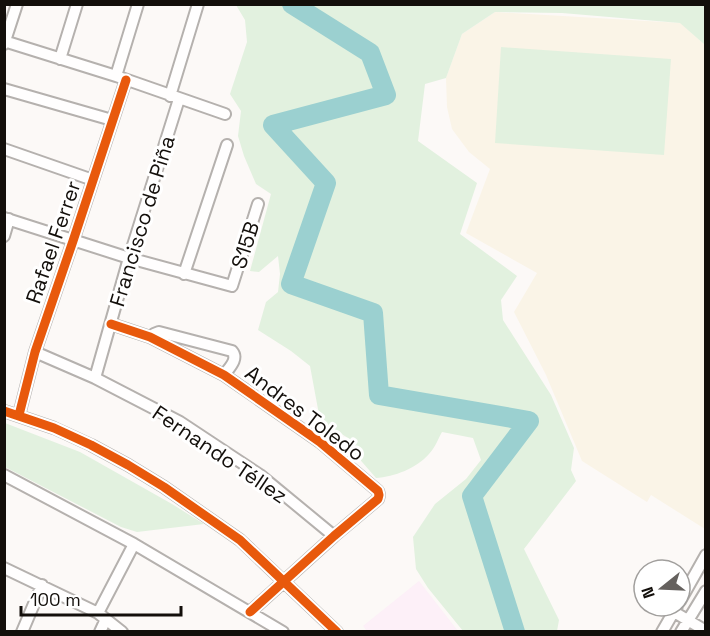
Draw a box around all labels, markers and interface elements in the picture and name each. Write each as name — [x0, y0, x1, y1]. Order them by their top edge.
street label: Francisco de Piña — [103, 132, 181, 310]
street label: Rafael Ferrer — [19, 177, 87, 307]
street label: S15B — [225, 218, 265, 272]
street label: Andres Toledo — [240, 359, 370, 467]
street label: Fernando Téllez — [147, 399, 293, 509]
north arrow — [632, 558, 692, 618]
scale bar — [21, 579, 182, 617]
text: N — [637, 584, 660, 601]
text: 100 m — [30, 588, 81, 611]

